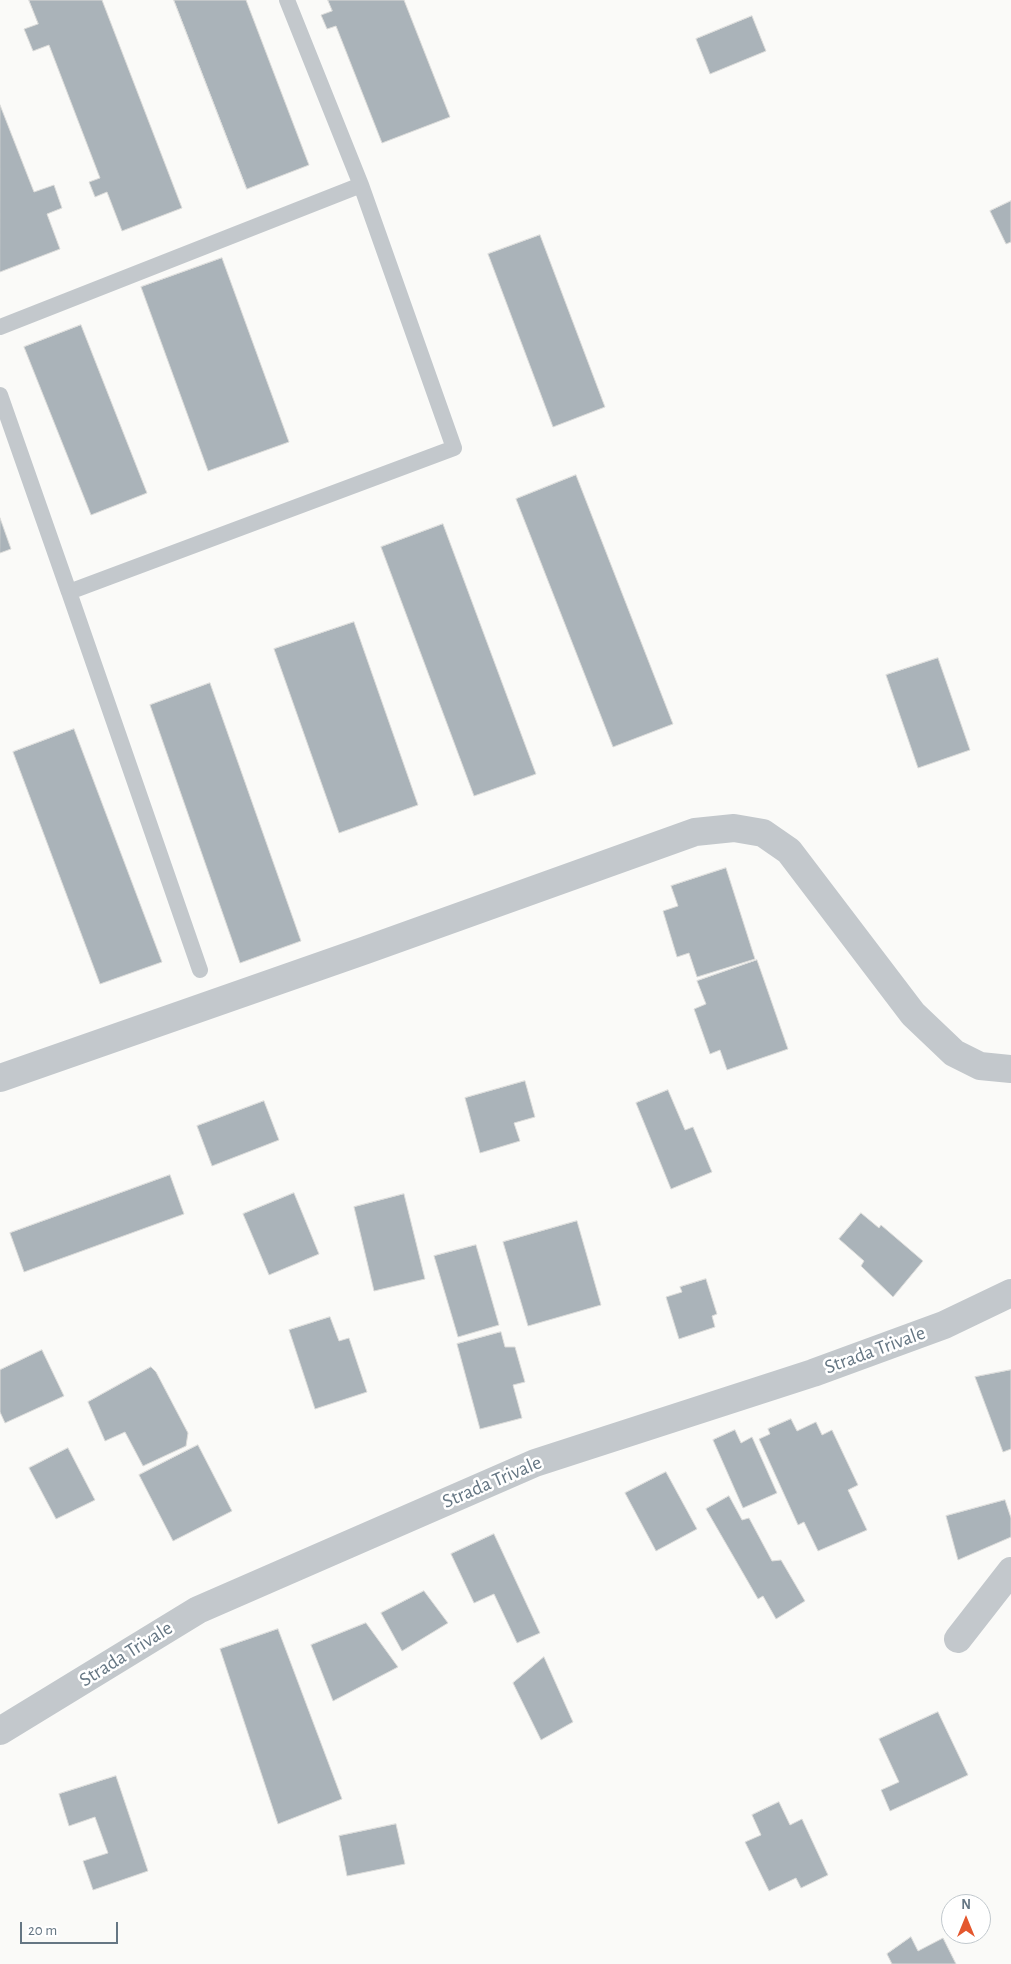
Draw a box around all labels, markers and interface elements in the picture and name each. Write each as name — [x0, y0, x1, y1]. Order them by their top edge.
street label: Strada Trivale — [821, 1321, 929, 1379]
street label: Strada Trivale — [439, 1450, 545, 1514]
street label: Strada Trivale — [75, 1616, 177, 1692]
north arrow — [941, 1894, 991, 1944]
text: N — [961, 1898, 971, 1912]
scale bar — [22, 1912, 120, 1944]
text: 20 m — [28, 1923, 57, 1938]

